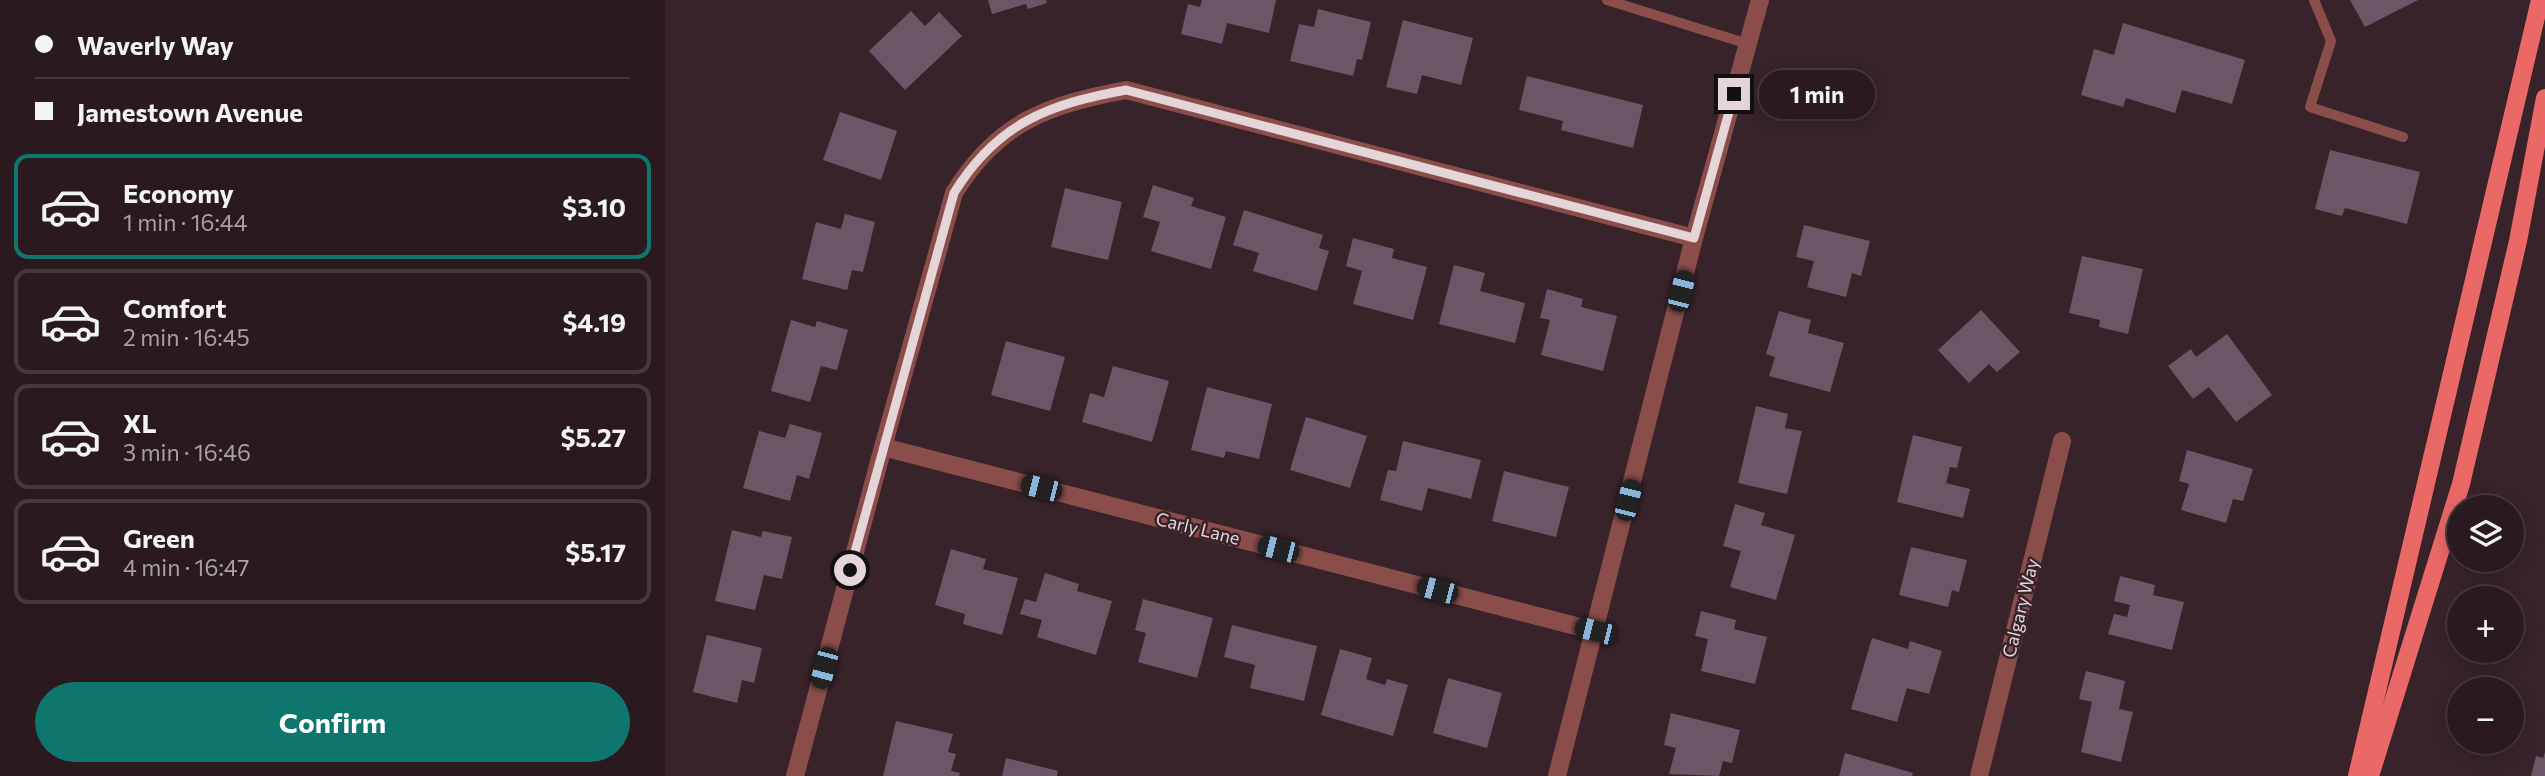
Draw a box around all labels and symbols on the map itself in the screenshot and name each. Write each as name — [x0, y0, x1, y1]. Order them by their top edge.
callout: 1 min — [1759, 70, 1874, 119]
route end — [1718, 78, 1750, 110]
car — [1666, 268, 1697, 314]
car — [1019, 473, 1064, 503]
car — [1613, 477, 1644, 523]
street label: Carly Lane — [1154, 507, 1242, 549]
car — [1256, 534, 1301, 564]
route start — [834, 554, 866, 586]
street label: Calgary Way — [1997, 556, 2043, 660]
car — [1414, 574, 1461, 606]
car — [1573, 616, 1618, 646]
car — [809, 645, 840, 691]

